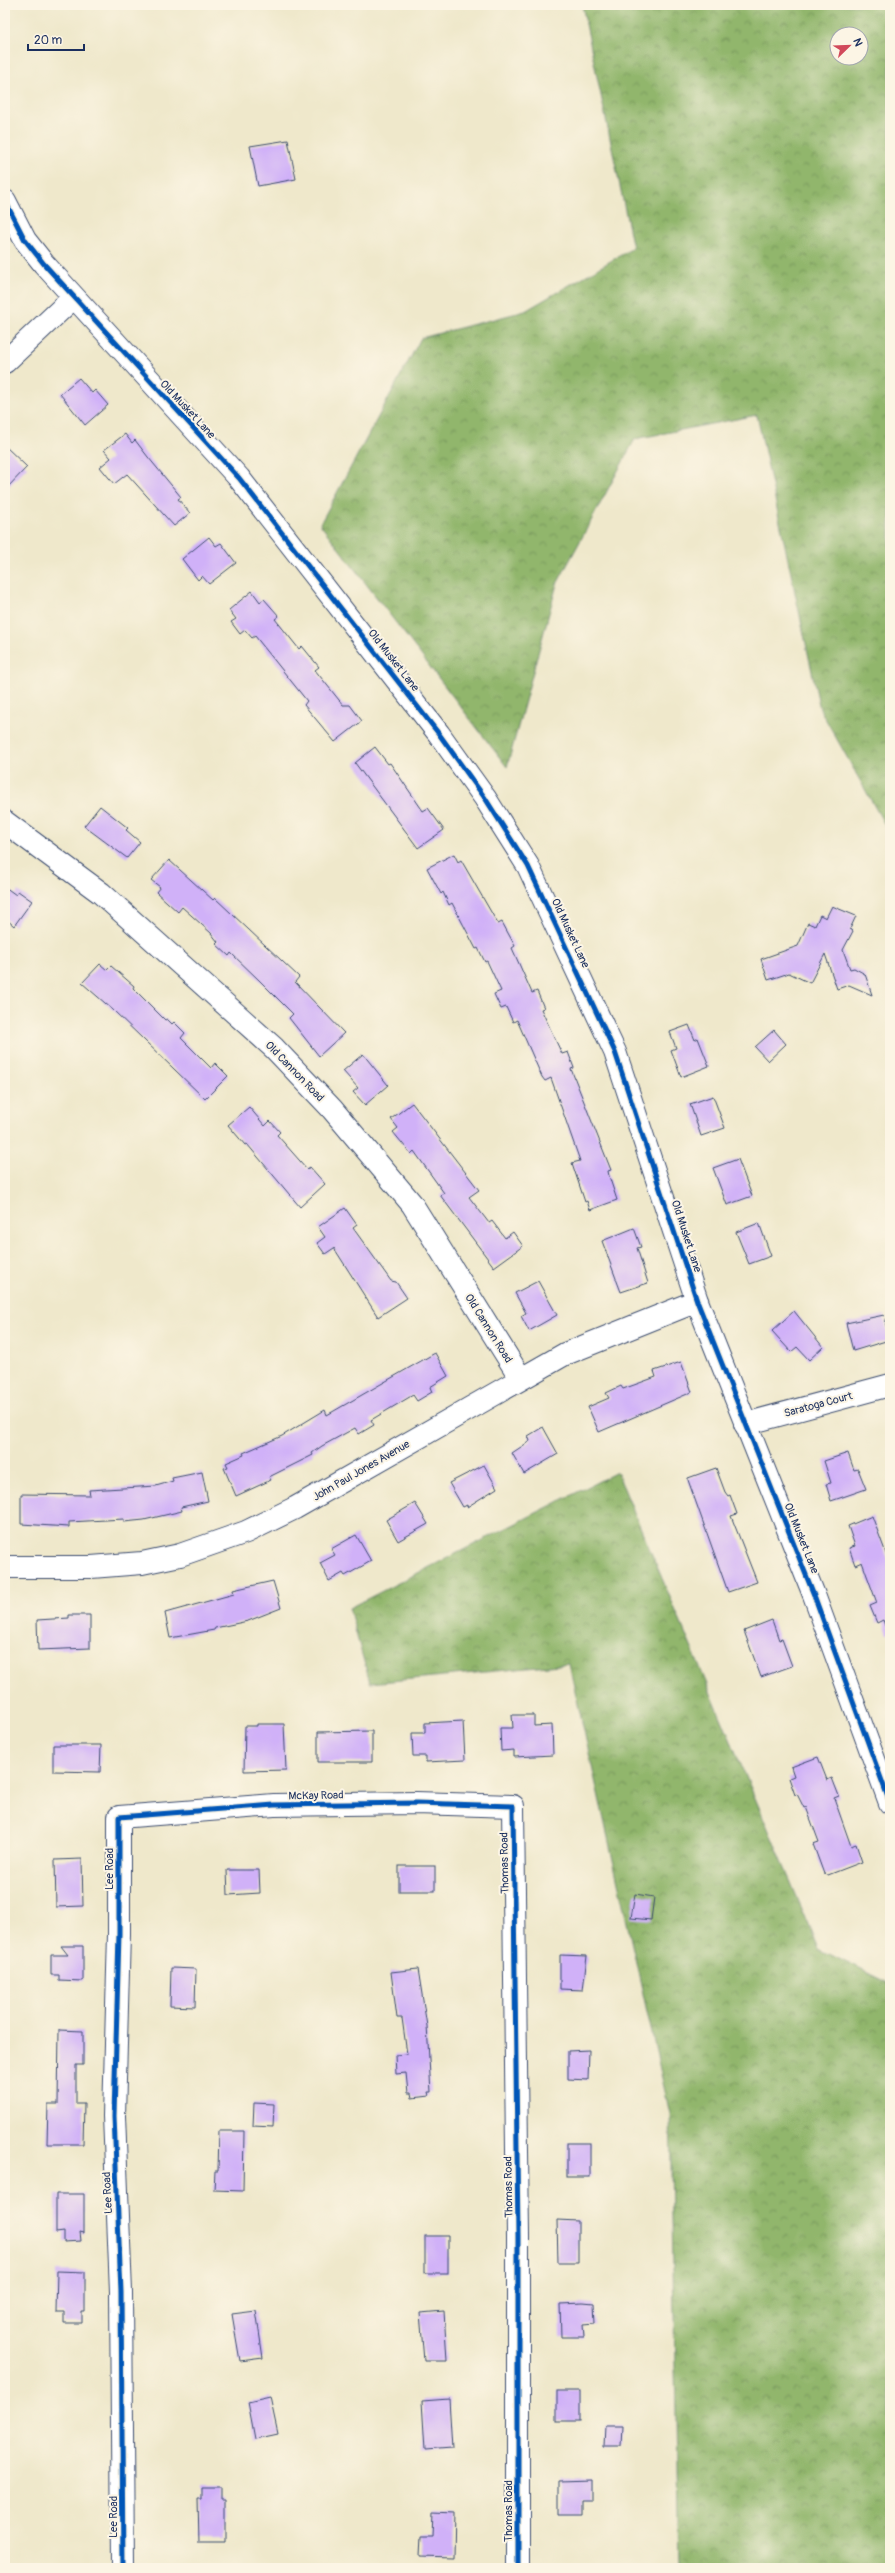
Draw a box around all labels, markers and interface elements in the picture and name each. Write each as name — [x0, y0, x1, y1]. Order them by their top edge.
scale bar — [28, 26, 84, 52]
north arrow — [829, 26, 869, 66]
text: 20 m — [34, 33, 63, 48]
text: N — [850, 36, 865, 49]
street label: Old Musket Lane — [157, 377, 218, 442]
street label: Old Musket Lane — [365, 627, 422, 694]
street label: Old Musket Lane — [549, 896, 593, 971]
street label: Old Cannon Road — [263, 1038, 327, 1104]
street label: Old Musket Lane — [669, 1198, 705, 1274]
street label: Old Cannon Road — [462, 1291, 515, 1365]
street label: Saratoga Court — [783, 1389, 854, 1420]
street label: John Paul Jones Avenue — [310, 1437, 413, 1504]
street label: Old Musket Lane — [781, 1501, 822, 1576]
street label: McKay Road — [288, 1789, 344, 1802]
street label: Thomas Road — [497, 1832, 512, 1894]
street label: Lee Road — [103, 1848, 116, 1890]
street label: Thomas Road — [501, 2156, 516, 2218]
street label: Lee Road — [100, 2172, 115, 2214]
street label: Thomas Road — [502, 2480, 515, 2542]
street label: Lee Road — [107, 2496, 120, 2538]

